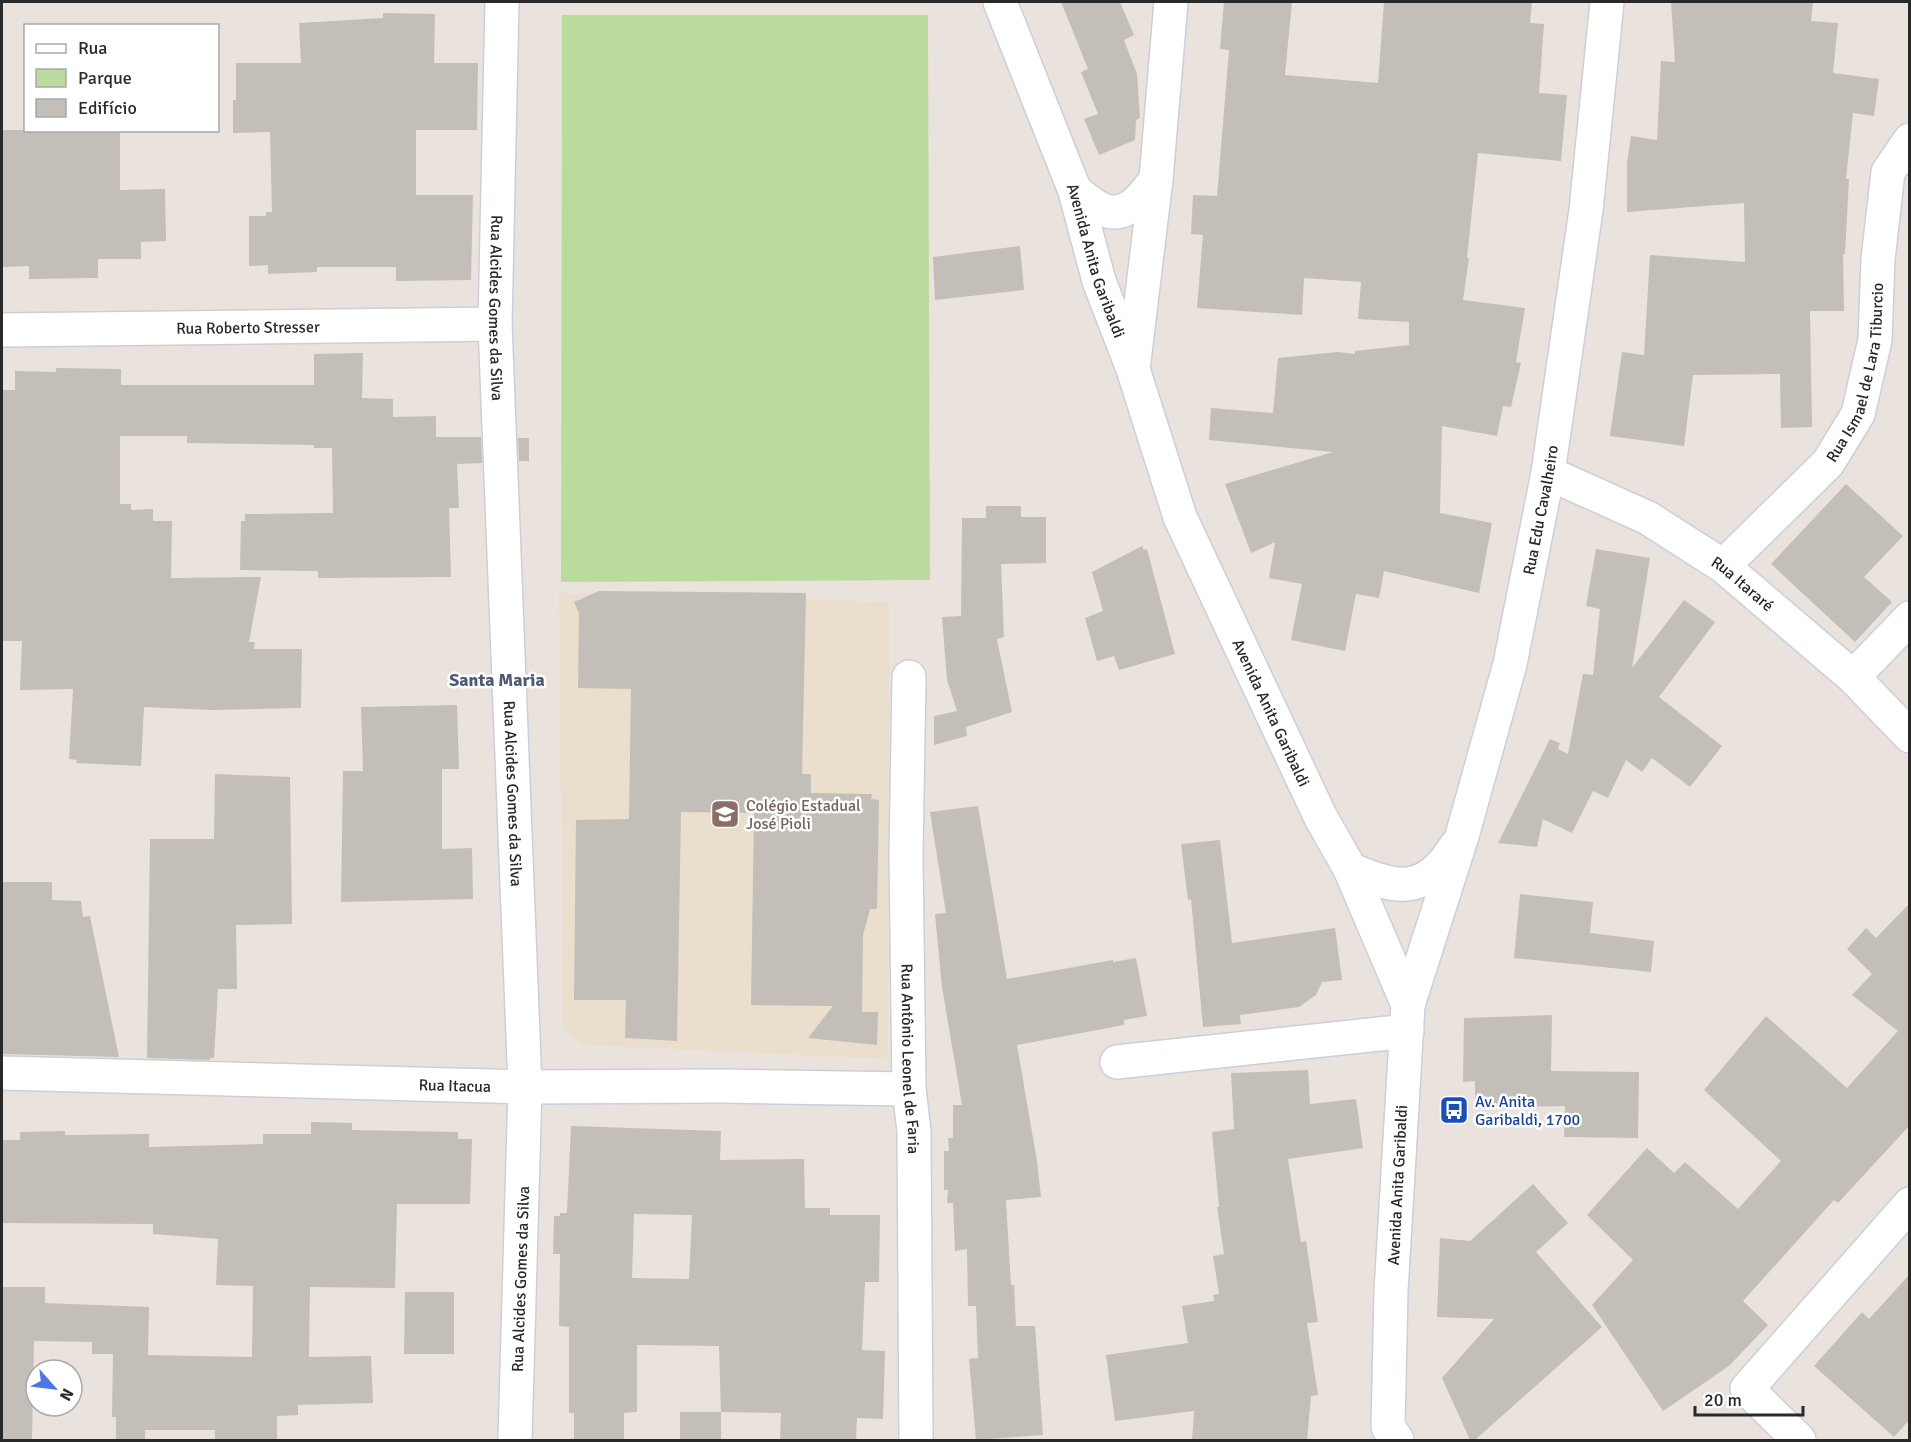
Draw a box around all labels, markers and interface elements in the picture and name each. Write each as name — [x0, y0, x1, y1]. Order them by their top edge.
legend — [24, 24, 219, 132]
text: Rua — [78, 37, 107, 59]
text: Parque — [78, 67, 132, 89]
text: Edifício — [78, 97, 137, 119]
street label: Avenida Anita Garibaldi — [1062, 180, 1129, 341]
street label: Rua Alcides Gomes da Silva — [484, 215, 507, 401]
street label: Rua Ismael de Lara Tiburcio — [1822, 282, 1888, 466]
street label: Rua Roberto Stresser — [176, 317, 320, 339]
street label: Rua Edu Cavalheiro — [1519, 444, 1563, 577]
street label: Rua Itararé — [1707, 552, 1778, 616]
street label: Avenida Anita Garibaldi — [1227, 636, 1314, 790]
district label: Santa Maria — [449, 669, 545, 691]
street label: Rua Alcides Gomes da Silva — [499, 700, 526, 887]
place label: Colégio Estadual José Pioli — [746, 796, 861, 834]
school or university icon: Colégio Estadual José Pioli — [709, 798, 741, 830]
street label: Rua Antônio Leonel de Faria — [896, 963, 923, 1154]
street label: Rua Itacua — [418, 1075, 491, 1097]
place label: Av. Anita Garibaldi, 1700 — [1475, 1092, 1580, 1130]
bus stop icon: Av. Anita Garibaldi, 1700 — [1438, 1094, 1470, 1126]
street label: Avenida Anita Garibaldi — [1384, 1104, 1412, 1266]
street label: Rua Alcides Gomes da Silva — [508, 1186, 534, 1372]
north arrow — [24, 1358, 84, 1418]
scale bar — [1695, 1379, 1803, 1417]
text: N — [55, 1385, 78, 1404]
text: 20 m — [1704, 1389, 1742, 1411]

